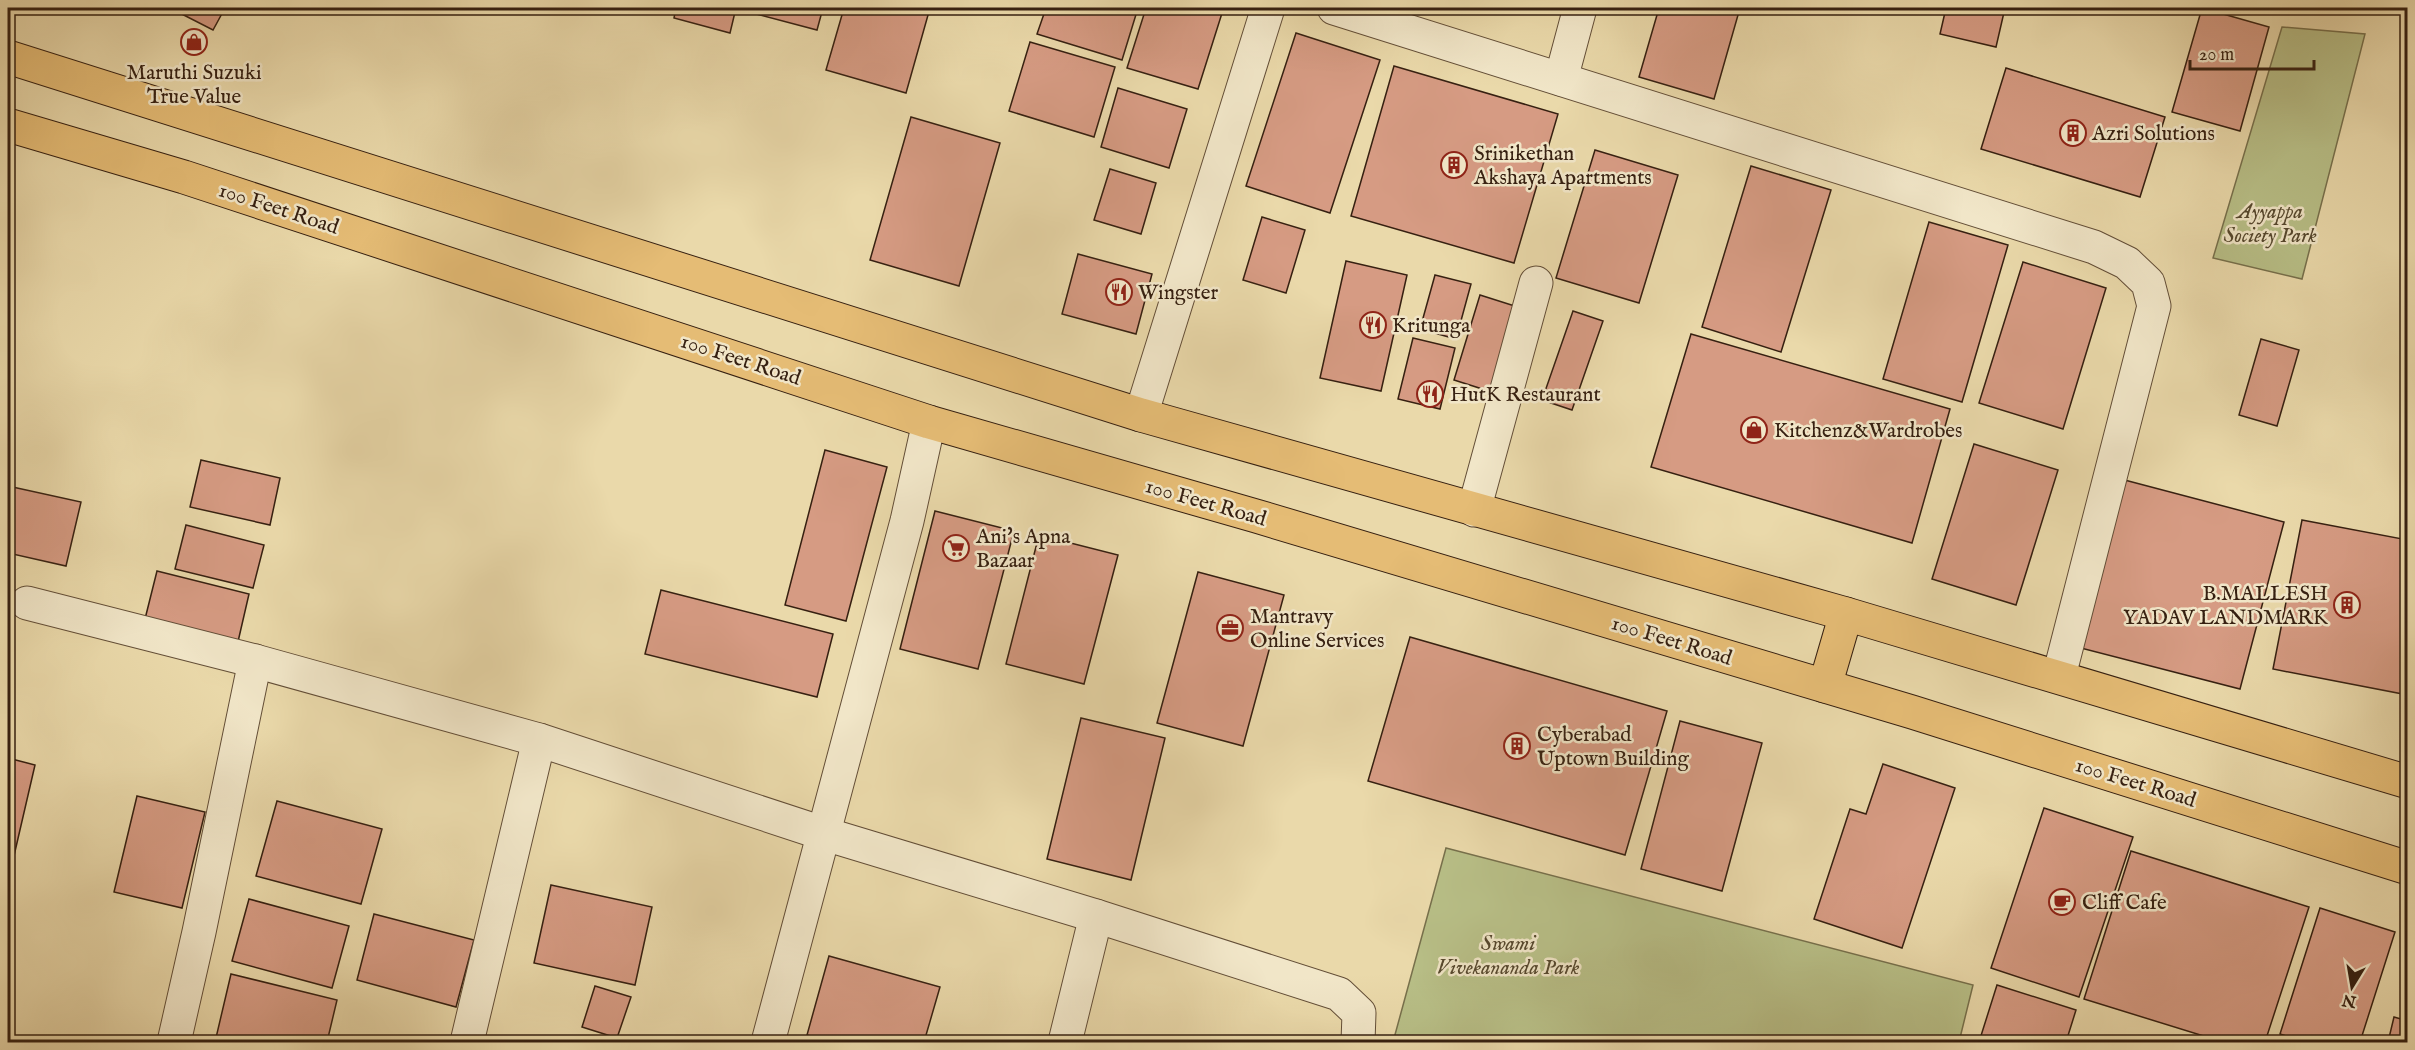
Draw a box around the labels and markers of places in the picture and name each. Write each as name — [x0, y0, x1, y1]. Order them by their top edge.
shop icon: Maruthi Suzuki True Value — [179, 27, 209, 57]
place label: Maruthi Suzuki True Value — [126, 60, 262, 111]
building icon: Azri Solutions — [2058, 118, 2088, 148]
place label: Azri Solutions — [2091, 121, 2215, 148]
place label: Srinikethan Akshaya Apartments — [1473, 141, 1652, 192]
building icon: Srinikethan Akshaya Apartments — [1439, 150, 1469, 180]
restaurant icon: Wingster — [1104, 277, 1134, 307]
place label: Wingster — [1138, 280, 1218, 307]
restaurant icon: Kritunga — [1358, 310, 1388, 340]
place label: Kritunga — [1392, 313, 1471, 340]
restaurant icon: HutK Restaurant — [1415, 379, 1445, 409]
place label: HutK Restaurant — [1450, 382, 1601, 409]
shop icon: Kitchenz&Wardrobes — [1739, 415, 1769, 445]
place label: Kitchenz&Wardrobes — [1774, 418, 1962, 445]
place label: Ani's Apna Bazaar — [975, 524, 1071, 575]
supermarket icon: Ani's Apna Bazaar — [941, 533, 971, 563]
place label: B.MALLESH YADAV LANDMARK — [2123, 581, 2329, 632]
building icon: B.MALLESH YADAV LANDMARK — [2332, 590, 2362, 620]
place label: Mantravy Online Services — [1250, 604, 1384, 655]
office icon: Mantravy Online Services — [1215, 613, 1245, 643]
place label: Cyberabad Uptown Building — [1537, 722, 1690, 773]
building icon: Cyberabad Uptown Building — [1502, 731, 1532, 761]
cafe icon: Cliff Cafe — [2047, 887, 2077, 917]
place label: Cliff Cafe — [2082, 890, 2167, 917]

